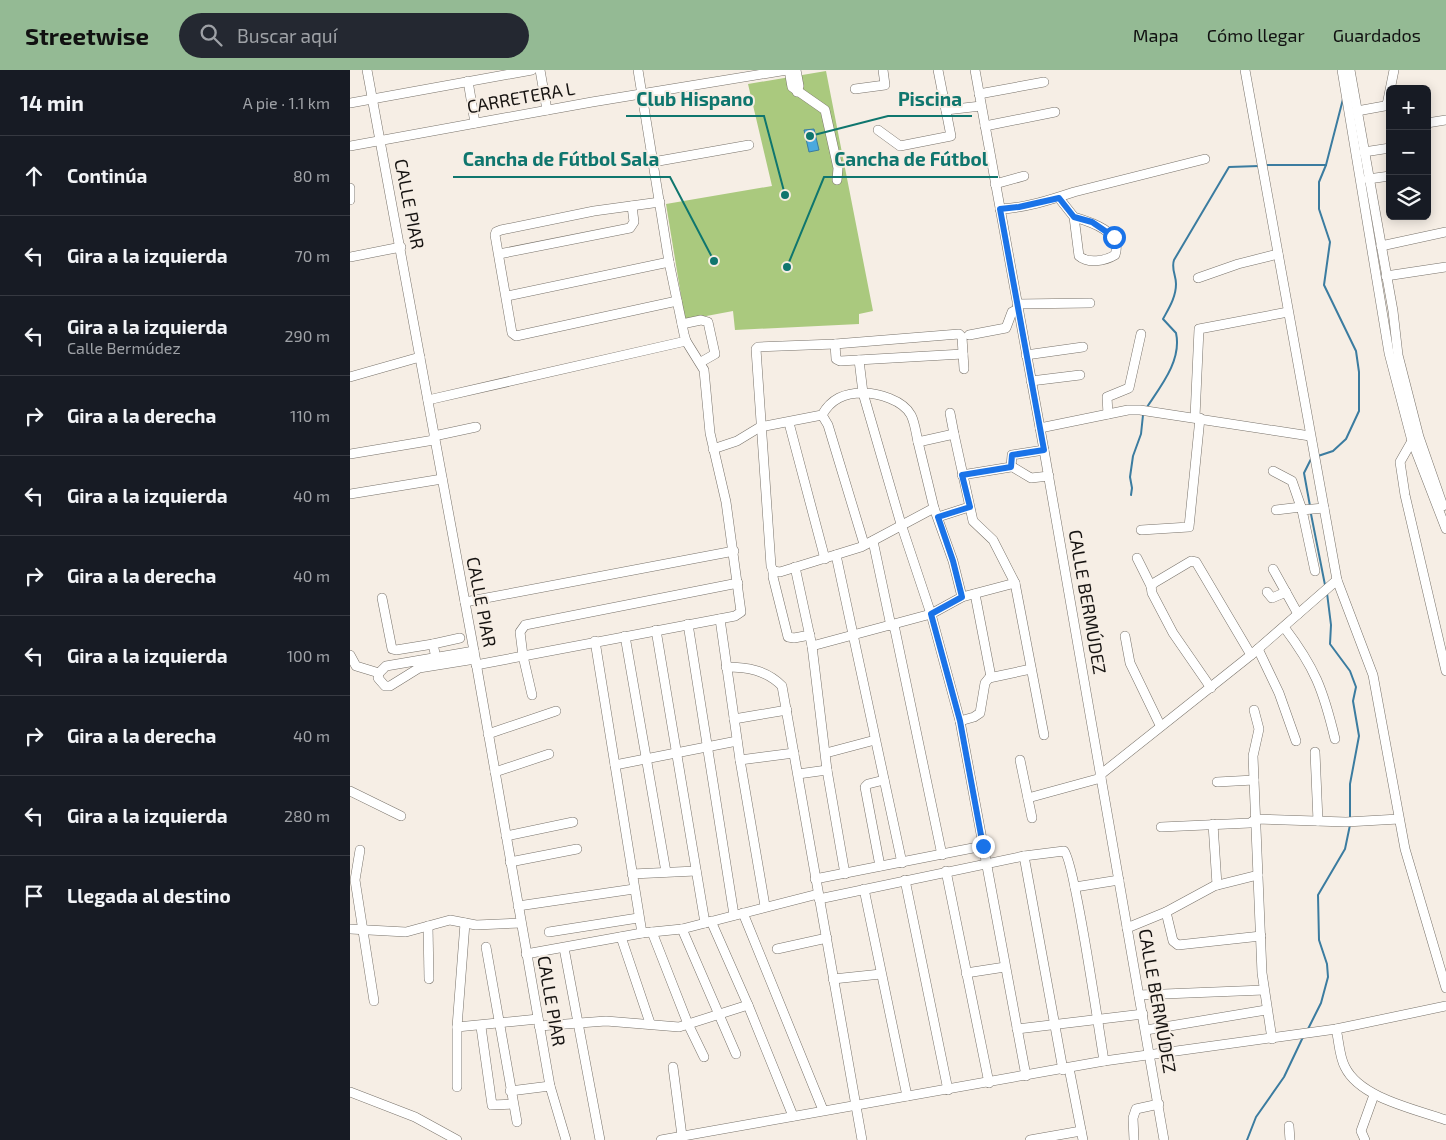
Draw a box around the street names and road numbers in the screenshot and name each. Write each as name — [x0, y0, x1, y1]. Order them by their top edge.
street label: CARRETERA L — [465, 77, 577, 117]
street label: CALLE PIAR — [390, 157, 430, 251]
street label: CALLE BERMÚDEZ — [1064, 528, 1112, 676]
street label: CALLE PIAR — [462, 555, 502, 649]
street label: CALLE BERMÚDEZ — [1134, 927, 1182, 1075]
street label: CALLE PIAR — [533, 954, 571, 1048]

